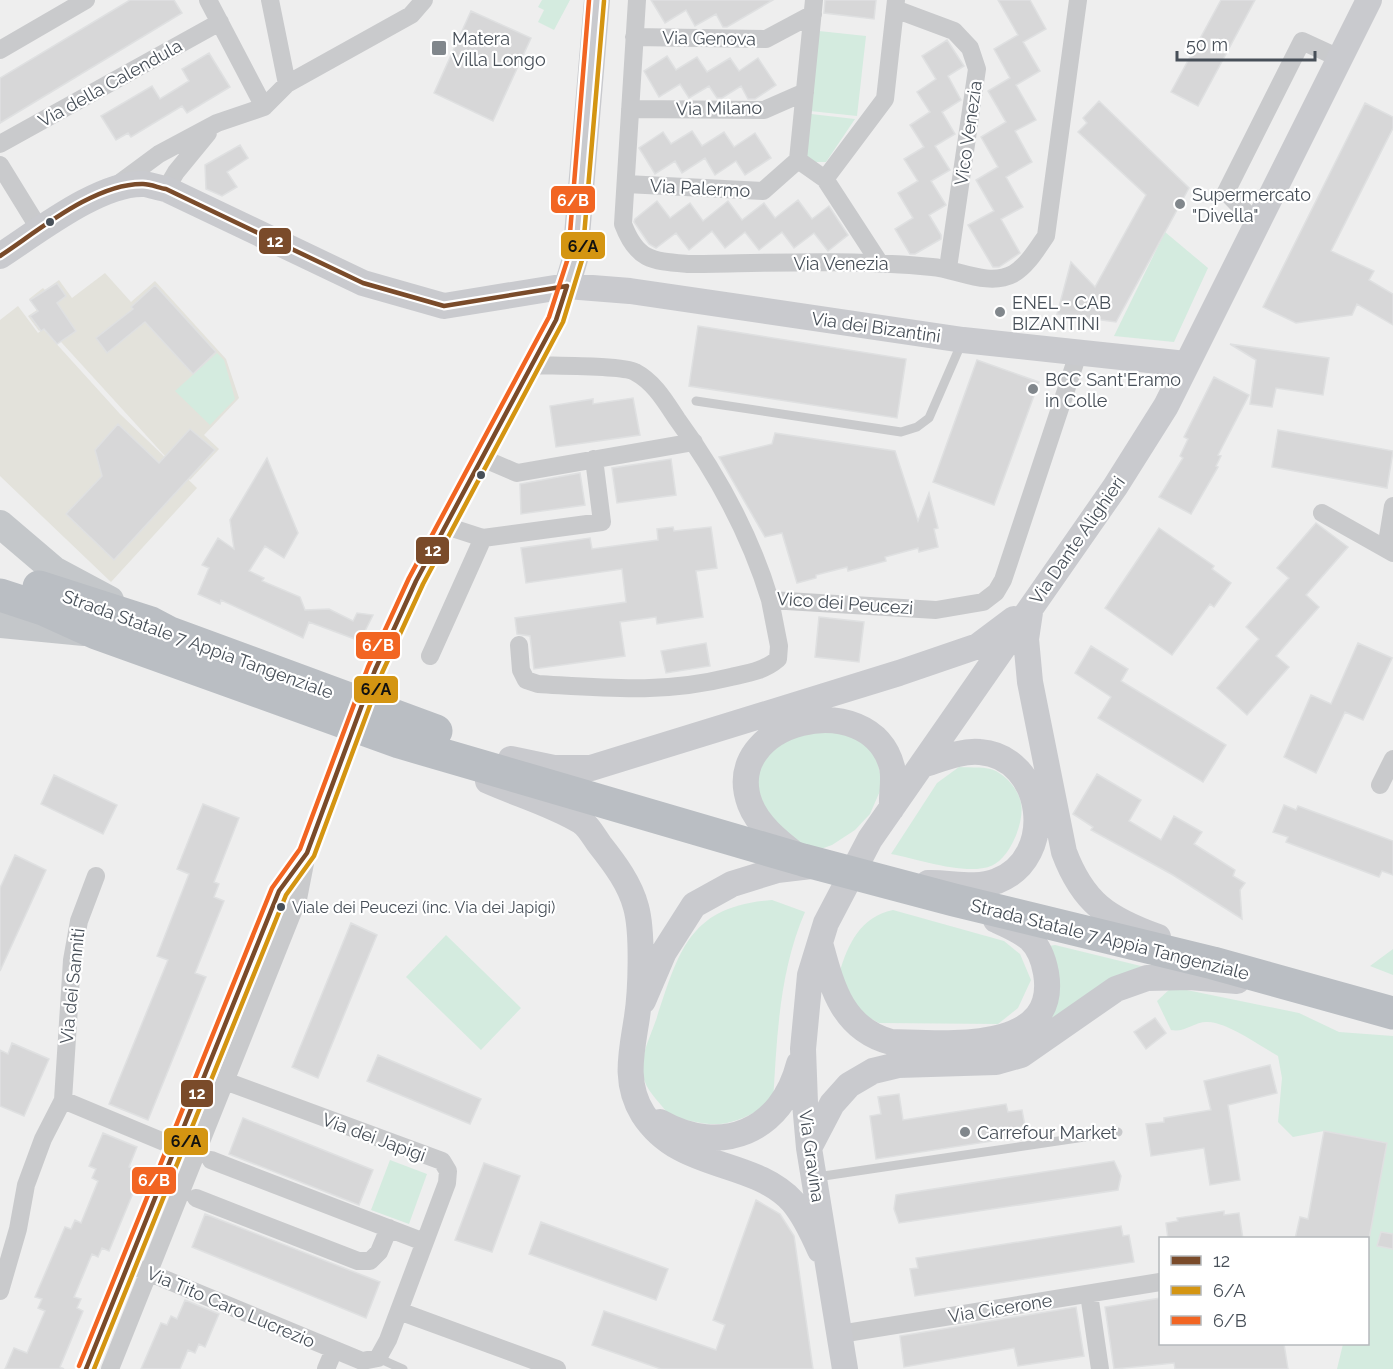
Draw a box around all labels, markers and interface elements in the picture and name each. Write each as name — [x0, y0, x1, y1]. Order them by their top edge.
scale bar — [1177, 24, 1315, 62]
street label: Via Genova — [662, 27, 756, 49]
place label: Matera Villa Longo — [452, 28, 546, 70]
text: 50 m — [1186, 34, 1228, 55]
street label: Via della Calendula — [34, 35, 186, 131]
marker: Matera Villa Longo — [430, 39, 448, 57]
street label: Vico Venezia — [950, 79, 986, 187]
street label: Via Milano — [676, 97, 763, 119]
street label: Via Palermo — [649, 175, 751, 201]
place label: Supermercato "Divella" — [1192, 184, 1311, 226]
line badge: 6/B — [550, 185, 596, 214]
text: 6/B — [557, 191, 589, 210]
marker: Supermercato "Divella" — [1173, 197, 1187, 211]
unlabelled marker — [44, 216, 56, 228]
line badge: 12 — [258, 227, 292, 255]
line badge: 6/A — [560, 231, 606, 260]
text: 12 — [267, 232, 283, 251]
text: 6/A — [568, 237, 598, 256]
street label: Via Venezia — [793, 253, 889, 274]
place label: ENEL - CAB BIZANTINI — [1012, 292, 1111, 334]
marker: ENEL - CAB BIZANTINI — [993, 305, 1007, 319]
street label: Via dei Bizantini — [810, 308, 942, 346]
place label: BCC Sant'Eramo in Colle — [1045, 369, 1181, 411]
marker: BCC Sant'Eramo in Colle — [1026, 382, 1040, 396]
unlabelled marker — [475, 469, 487, 481]
street label: Via Dante Alighieri — [1025, 472, 1129, 608]
line badge: 12 — [415, 536, 450, 565]
text: 12 — [425, 541, 441, 560]
street label: Strada Statale 7 Appia Tangenziale — [60, 585, 337, 703]
street label: Vico dei Peucezi — [776, 588, 914, 618]
line badge: 6/B — [355, 631, 401, 660]
text: 6/B — [362, 636, 394, 655]
line badge: 6/A — [353, 675, 399, 704]
text: 6/A — [361, 680, 391, 699]
street label: Strada Statale 7 Appia Tangenziale — [969, 894, 1252, 984]
place label: Viale dei Peucezi (inc. Via dei Japigi) — [292, 898, 555, 917]
marker: Viale dei Peucezi (inc. Via dei Japigi) — [275, 901, 287, 913]
street label: Via dei Sanniti — [55, 927, 89, 1045]
line badge: 12 — [180, 1079, 214, 1108]
text: 12 — [189, 1084, 205, 1103]
street label: Via Gravina — [795, 1108, 829, 1204]
street label: Via dei Japigi — [319, 1109, 429, 1165]
place label: Carrefour Market — [977, 1122, 1117, 1143]
marker: Carrefour Market — [958, 1125, 972, 1139]
line badge: 6/A — [163, 1127, 209, 1156]
text: 6/A — [171, 1132, 201, 1151]
line badge: 6/B — [131, 1166, 177, 1195]
text: 6/B — [138, 1171, 170, 1190]
legend — [1159, 1237, 1369, 1345]
text: 12 — [1213, 1250, 1230, 1271]
street label: Via Tito Caro Lucrezio — [144, 1262, 318, 1352]
text: 6/A — [1213, 1280, 1245, 1301]
street label: Via Cicerone — [947, 1289, 1054, 1327]
text: 6/B — [1213, 1310, 1247, 1331]

